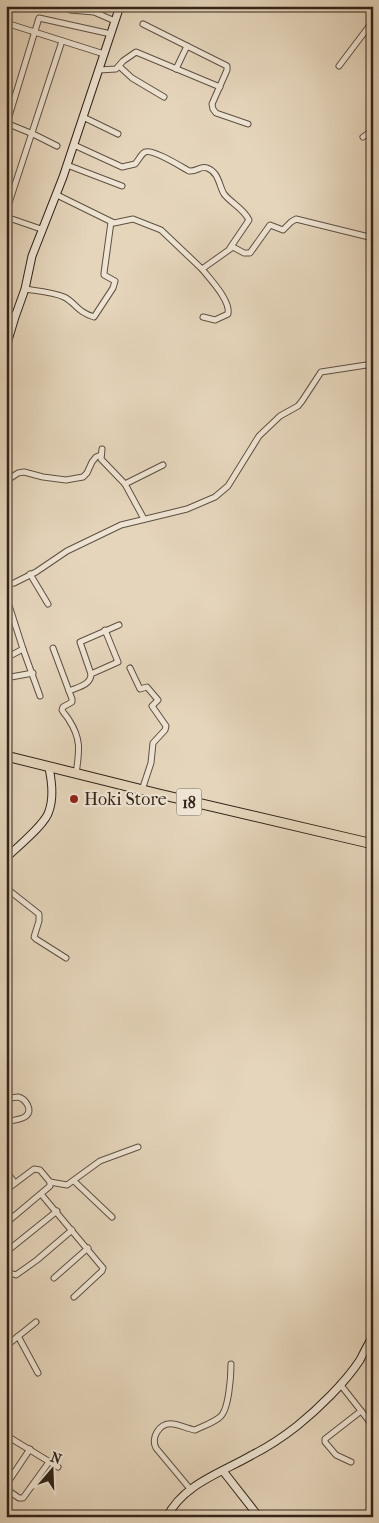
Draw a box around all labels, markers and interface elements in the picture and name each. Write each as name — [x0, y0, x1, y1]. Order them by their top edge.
place label: Hoki Store — [84, 789, 167, 810]
road number: 18 — [176, 789, 202, 816]
marker: Hoki Store — [68, 793, 80, 805]
north arrow — [28, 1446, 78, 1496]
text: N — [48, 1448, 64, 1468]

